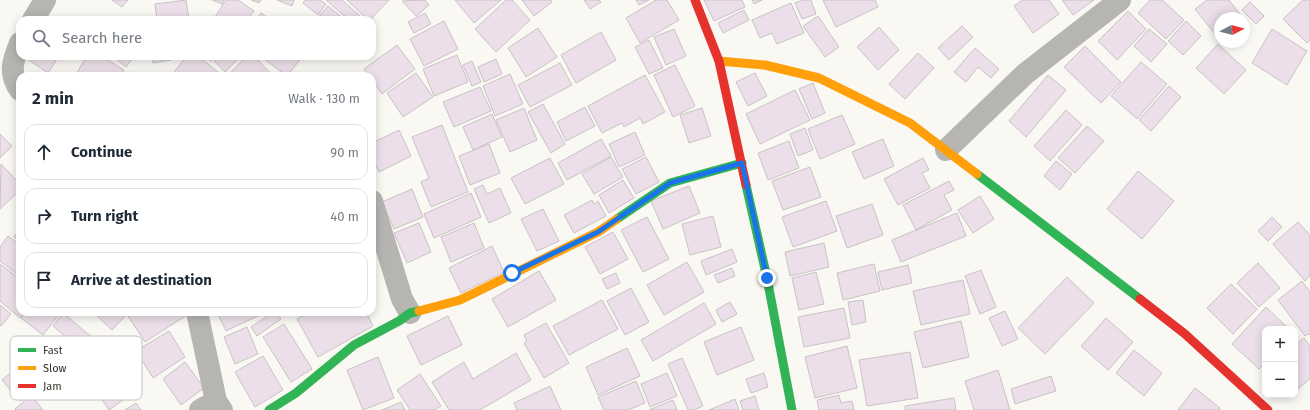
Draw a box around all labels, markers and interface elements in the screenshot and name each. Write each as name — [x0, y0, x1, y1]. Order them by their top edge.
north arrow — [1214, 12, 1250, 48]
search box — [16, 16, 376, 60]
icon: search — [30, 27, 52, 49]
text: Search here — [62, 29, 142, 47]
text: 2 min — [32, 88, 74, 109]
text: Walk · 130 m — [288, 91, 360, 106]
icon: ahead — [33, 141, 55, 163]
text: Continue — [71, 143, 132, 161]
text: 90 m — [330, 145, 359, 160]
icon: right — [33, 205, 55, 227]
text: Turn right — [71, 207, 138, 225]
text: 40 m — [330, 209, 359, 224]
route start — [503, 264, 521, 282]
icon: arrive — [33, 269, 55, 291]
route end — [758, 269, 776, 287]
text: Arrive at destination — [71, 271, 212, 289]
map controls — [1262, 326, 1298, 398]
button: + — [1262, 326, 1298, 362]
legend — [10, 336, 142, 400]
text: Fast — [43, 344, 63, 357]
text: Slow — [43, 362, 67, 375]
button: − — [1262, 362, 1298, 398]
text: Jam — [43, 380, 62, 393]

